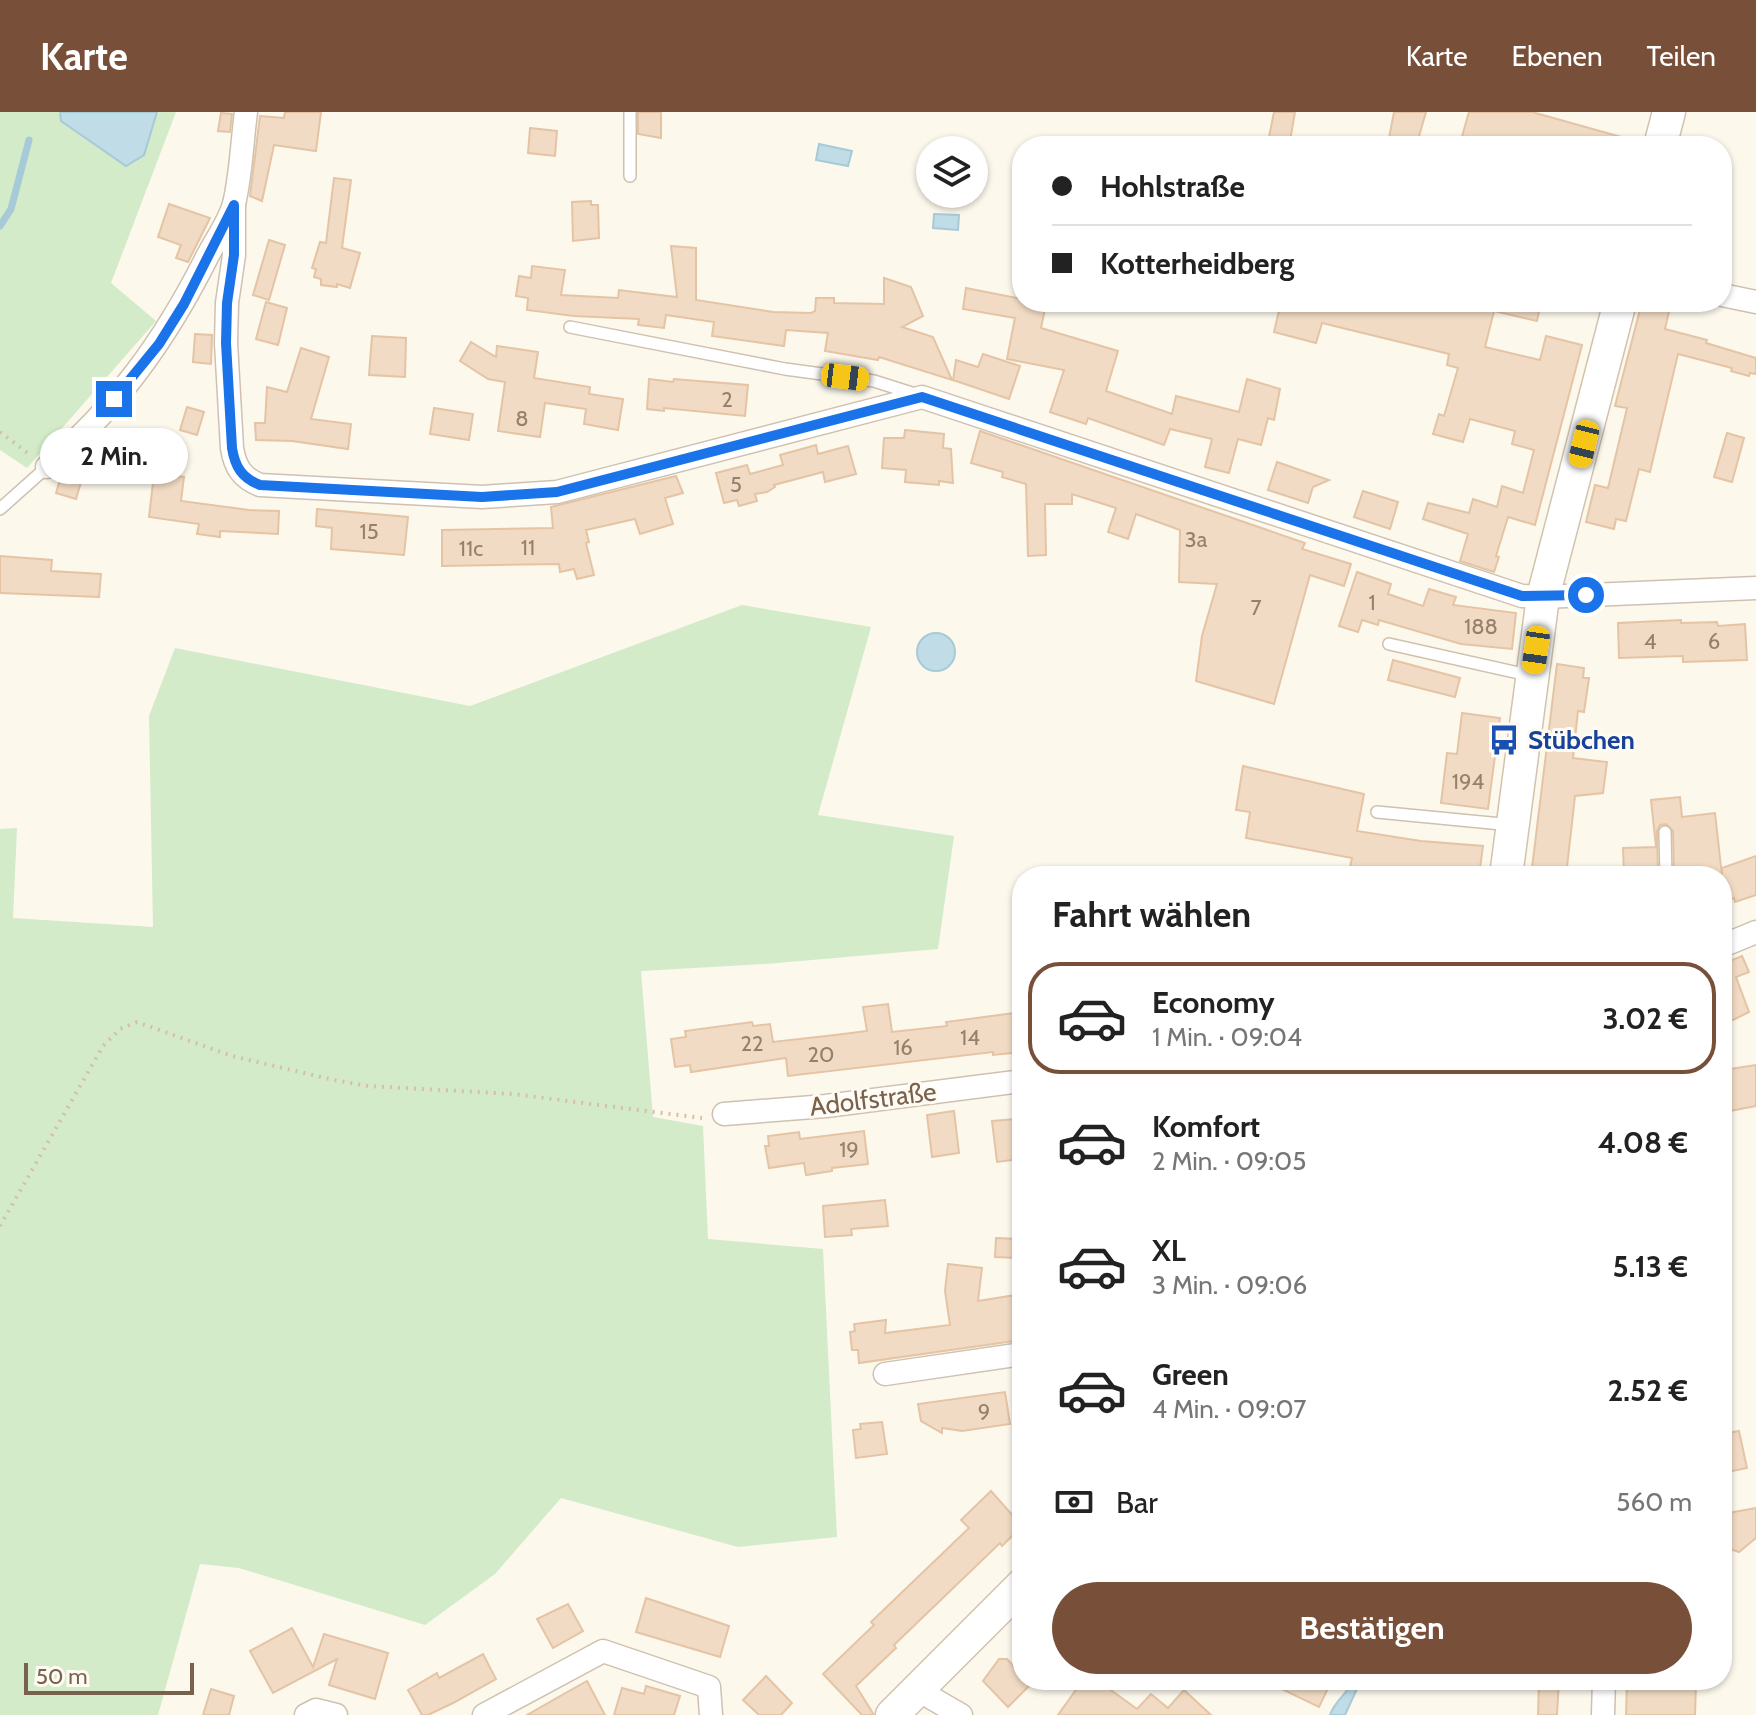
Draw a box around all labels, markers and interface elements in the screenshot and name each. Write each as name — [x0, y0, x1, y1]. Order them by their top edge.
text: Karte — [40, 33, 128, 80]
text: Karte — [1406, 39, 1468, 73]
text: Ebenen — [1512, 39, 1603, 73]
text: Teilen — [1647, 39, 1716, 73]
map controls — [916, 136, 988, 208]
button: layers — [916, 136, 988, 208]
text: Hohlstraße — [1100, 168, 1245, 205]
text: Kotterheidberg — [1100, 245, 1294, 282]
car — [820, 362, 870, 392]
route end — [96, 381, 132, 417]
house number: 2 — [721, 386, 733, 413]
house number: 8 — [515, 405, 529, 432]
car — [1567, 418, 1601, 470]
callout: 2 Min. — [40, 427, 188, 483]
text: 2 Min. — [80, 440, 148, 472]
house number: 5 — [730, 471, 742, 498]
house number: 15 — [359, 518, 379, 545]
house number: 3a — [1185, 526, 1208, 553]
house number: 11 — [521, 534, 535, 561]
house number: 11c — [459, 535, 483, 562]
route start — [1568, 577, 1604, 613]
house number: 1 — [1368, 589, 1376, 616]
house number: 7 — [1250, 594, 1262, 621]
house number: 188 — [1464, 613, 1498, 640]
car — [1521, 625, 1551, 675]
house number: 4 — [1644, 628, 1657, 655]
house number: 6 — [1708, 628, 1720, 655]
bus stop icon: Stübchen — [1487, 723, 1521, 757]
place label: Stübchen — [1528, 724, 1635, 756]
house number: 194 — [1452, 768, 1484, 795]
text: Fahrt wählen — [1052, 892, 1251, 936]
icon: car — [1056, 982, 1128, 1054]
text: Economy — [1152, 984, 1275, 1021]
text: 3.02 € — [1602, 1000, 1688, 1037]
text: 1 Min. · 09:04 — [1152, 1021, 1302, 1053]
house number: 14 — [960, 1024, 980, 1051]
house number: 22 — [740, 1030, 764, 1057]
house number: 16 — [893, 1034, 913, 1061]
house number: 20 — [808, 1041, 834, 1068]
street label: Adolfstraße — [808, 1075, 938, 1123]
icon: car — [1056, 1106, 1128, 1178]
text: Komfort — [1152, 1108, 1260, 1145]
text: 4.08 € — [1598, 1124, 1688, 1161]
house number: 19 — [839, 1136, 859, 1163]
text: 2 Min. · 09:05 — [1152, 1145, 1306, 1177]
icon: car — [1056, 1230, 1128, 1302]
text: XL — [1152, 1232, 1186, 1269]
text: 5.13 € — [1613, 1248, 1688, 1285]
text: 3 Min. · 09:06 — [1152, 1269, 1307, 1301]
icon: car — [1056, 1354, 1128, 1426]
text: Green — [1152, 1356, 1229, 1393]
text: 2.52 € — [1608, 1372, 1688, 1409]
text: 4 Min. · 09:07 — [1152, 1393, 1306, 1425]
house number: 9 — [978, 1398, 990, 1425]
icon: cash — [1052, 1480, 1096, 1524]
text: Bar — [1116, 1484, 1158, 1521]
text: 560 m — [1616, 1486, 1692, 1518]
button: Bestätigen — [1052, 1582, 1692, 1674]
scale bar — [24, 1659, 194, 1695]
text: 50 m — [36, 1663, 88, 1690]

